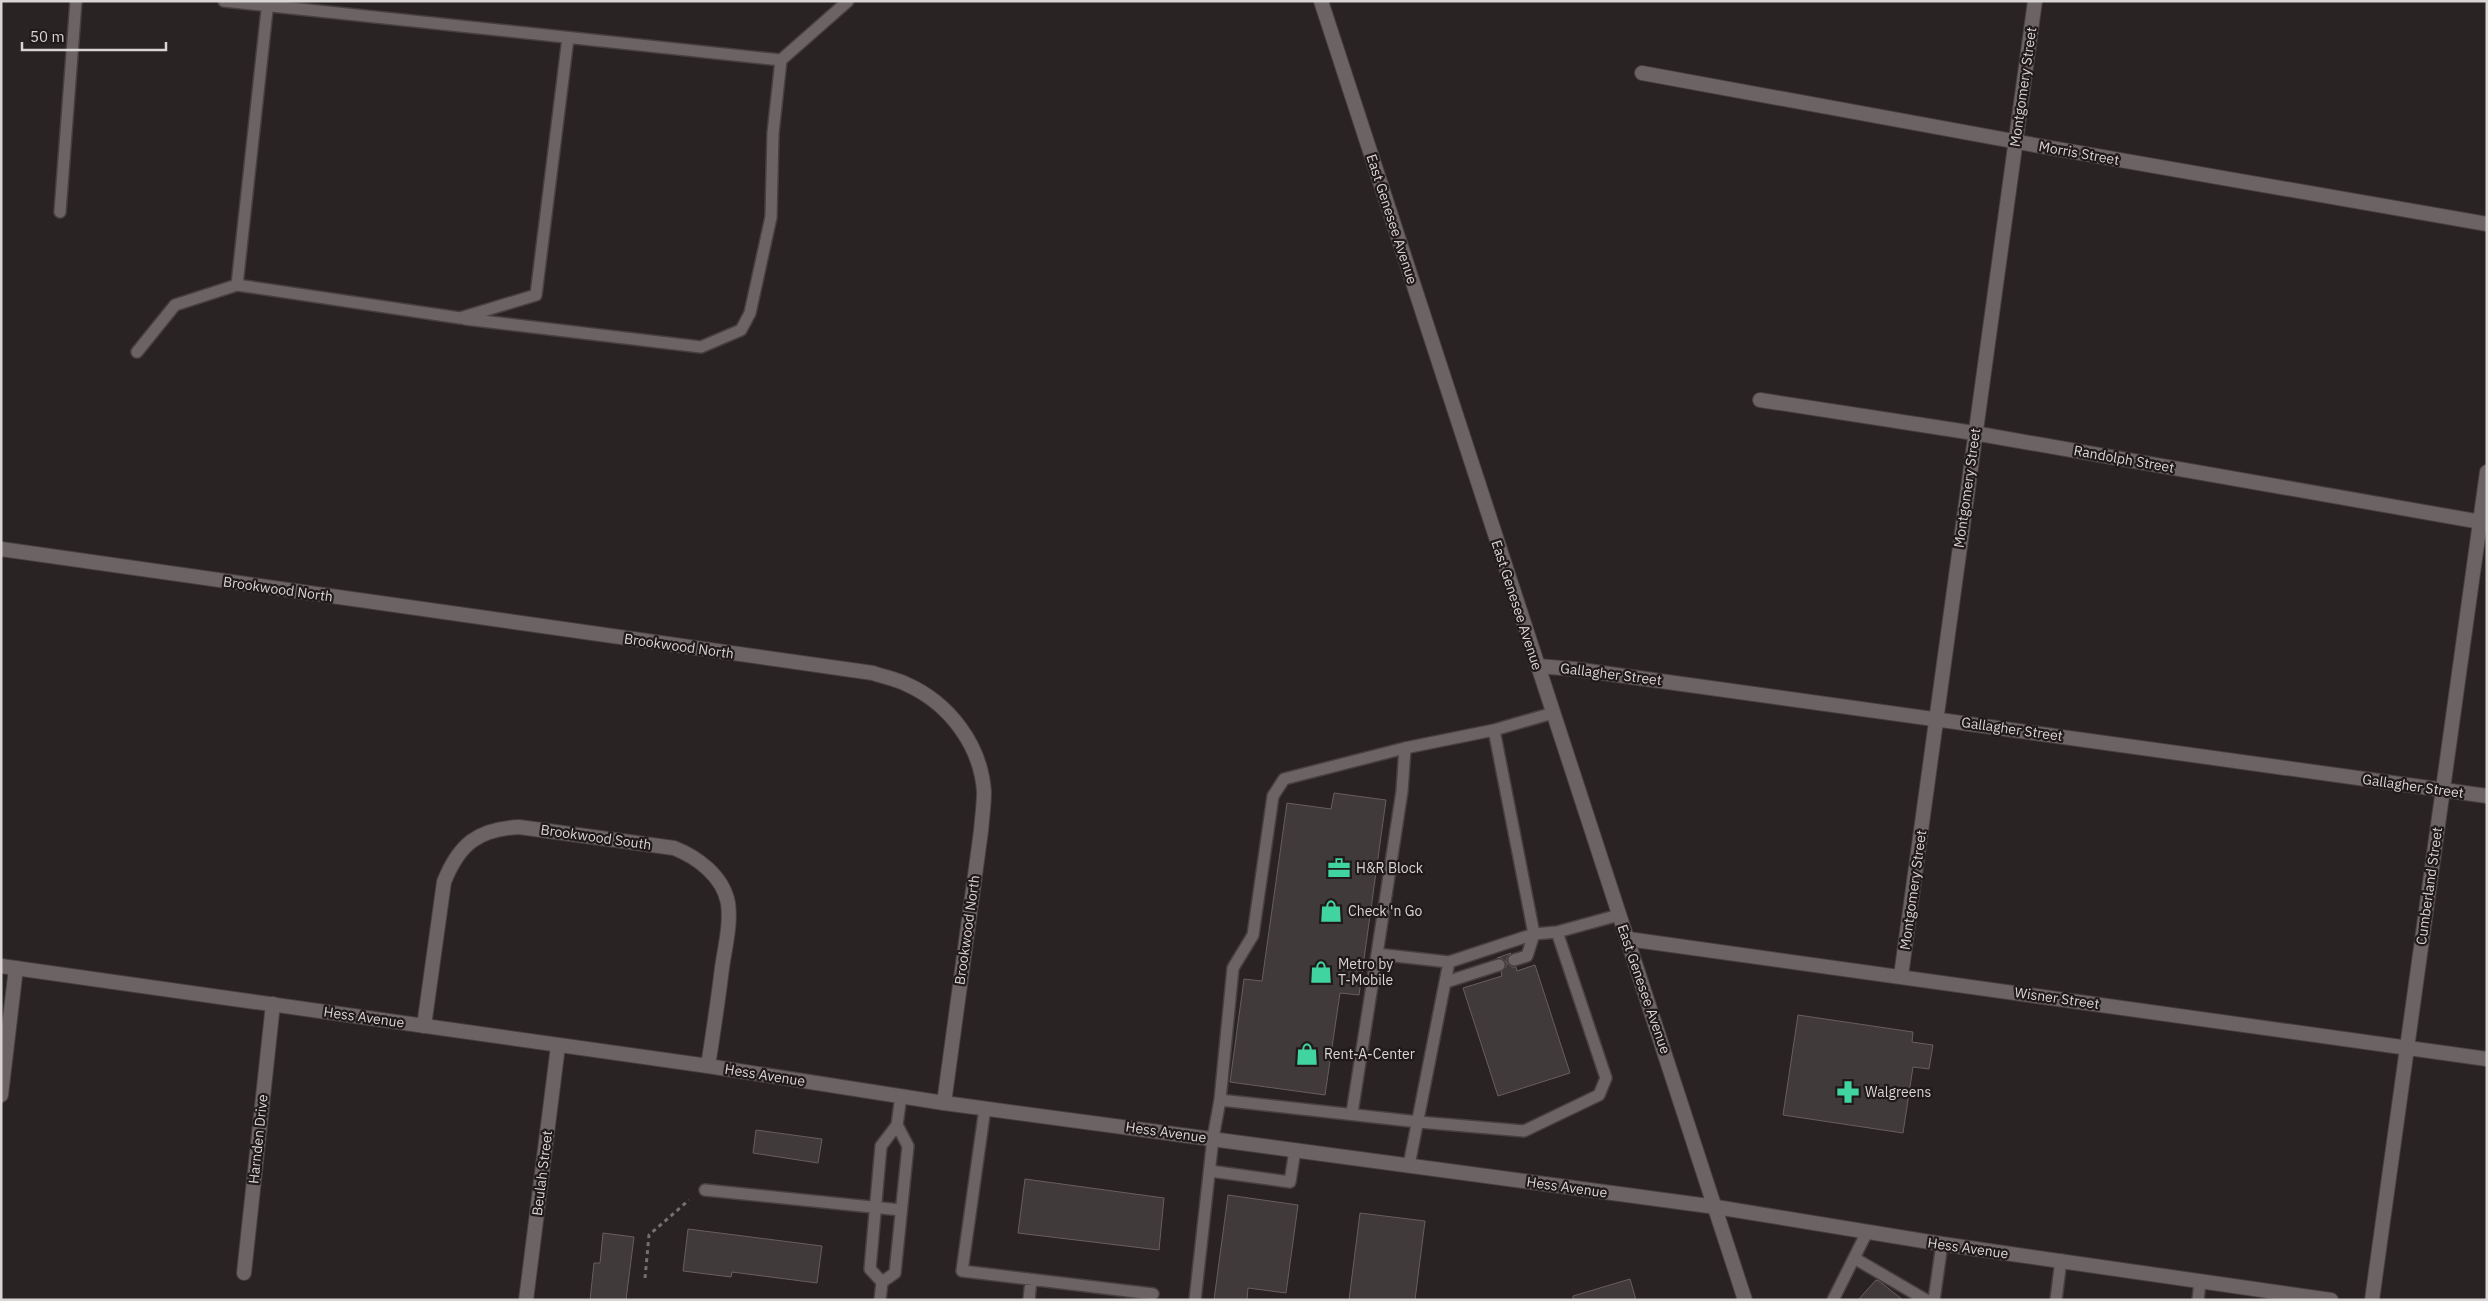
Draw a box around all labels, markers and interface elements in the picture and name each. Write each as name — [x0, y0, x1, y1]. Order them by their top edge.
scale bar — [22, 20, 166, 52]
street label: Montgomery Street — [2006, 26, 2040, 148]
text: 50 m — [30, 27, 65, 46]
street label: Morris Street — [2037, 137, 2121, 169]
street label: East Genesee Avenue — [1362, 152, 1422, 287]
street label: Montgomery Street — [1950, 427, 1984, 549]
street label: Randolph Street — [2072, 441, 2176, 477]
street label: East Genesee Avenue — [1487, 538, 1547, 673]
street label: Brookwood North — [222, 572, 334, 606]
street label: Brookwood North — [623, 629, 735, 663]
street label: Gallagher Street — [1559, 659, 1663, 689]
street label: Gallagher Street — [1960, 713, 2064, 745]
street label: Gallagher Street — [2361, 770, 2465, 802]
street label: Brookwood South — [539, 820, 653, 854]
street label: Cumberland Street — [2412, 826, 2446, 946]
street label: Montgomery Street — [1896, 829, 1930, 951]
office icon: H&R Block — [1326, 855, 1352, 881]
place label: H&R Block — [1356, 859, 1424, 877]
street label: Brookwood North — [950, 874, 984, 986]
shop icon: Check 'n Go — [1318, 898, 1344, 924]
place label: Check 'n Go — [1348, 902, 1422, 920]
street label: East Genesee Avenue — [1613, 922, 1675, 1056]
place label: Metro by T-Mobile — [1338, 955, 1394, 989]
shop icon: Metro by T-Mobile — [1308, 959, 1334, 985]
street label: Wisner Street — [2014, 983, 2101, 1013]
street label: Hess Avenue — [323, 1002, 406, 1032]
shop icon: Rent-A-Center — [1294, 1041, 1320, 1067]
place label: Rent-A-Center — [1324, 1045, 1415, 1063]
street label: Hess Avenue — [723, 1060, 807, 1090]
pharmacy icon: Walgreens — [1835, 1079, 1861, 1105]
place label: Walgreens — [1865, 1083, 1931, 1101]
street label: Harnden Drive — [244, 1093, 272, 1185]
street label: Hess Avenue — [1125, 1117, 1208, 1147]
street label: Beulah Street — [528, 1129, 556, 1217]
street label: Hess Avenue — [1526, 1172, 1609, 1202]
street label: Hess Avenue — [1927, 1233, 2010, 1263]

